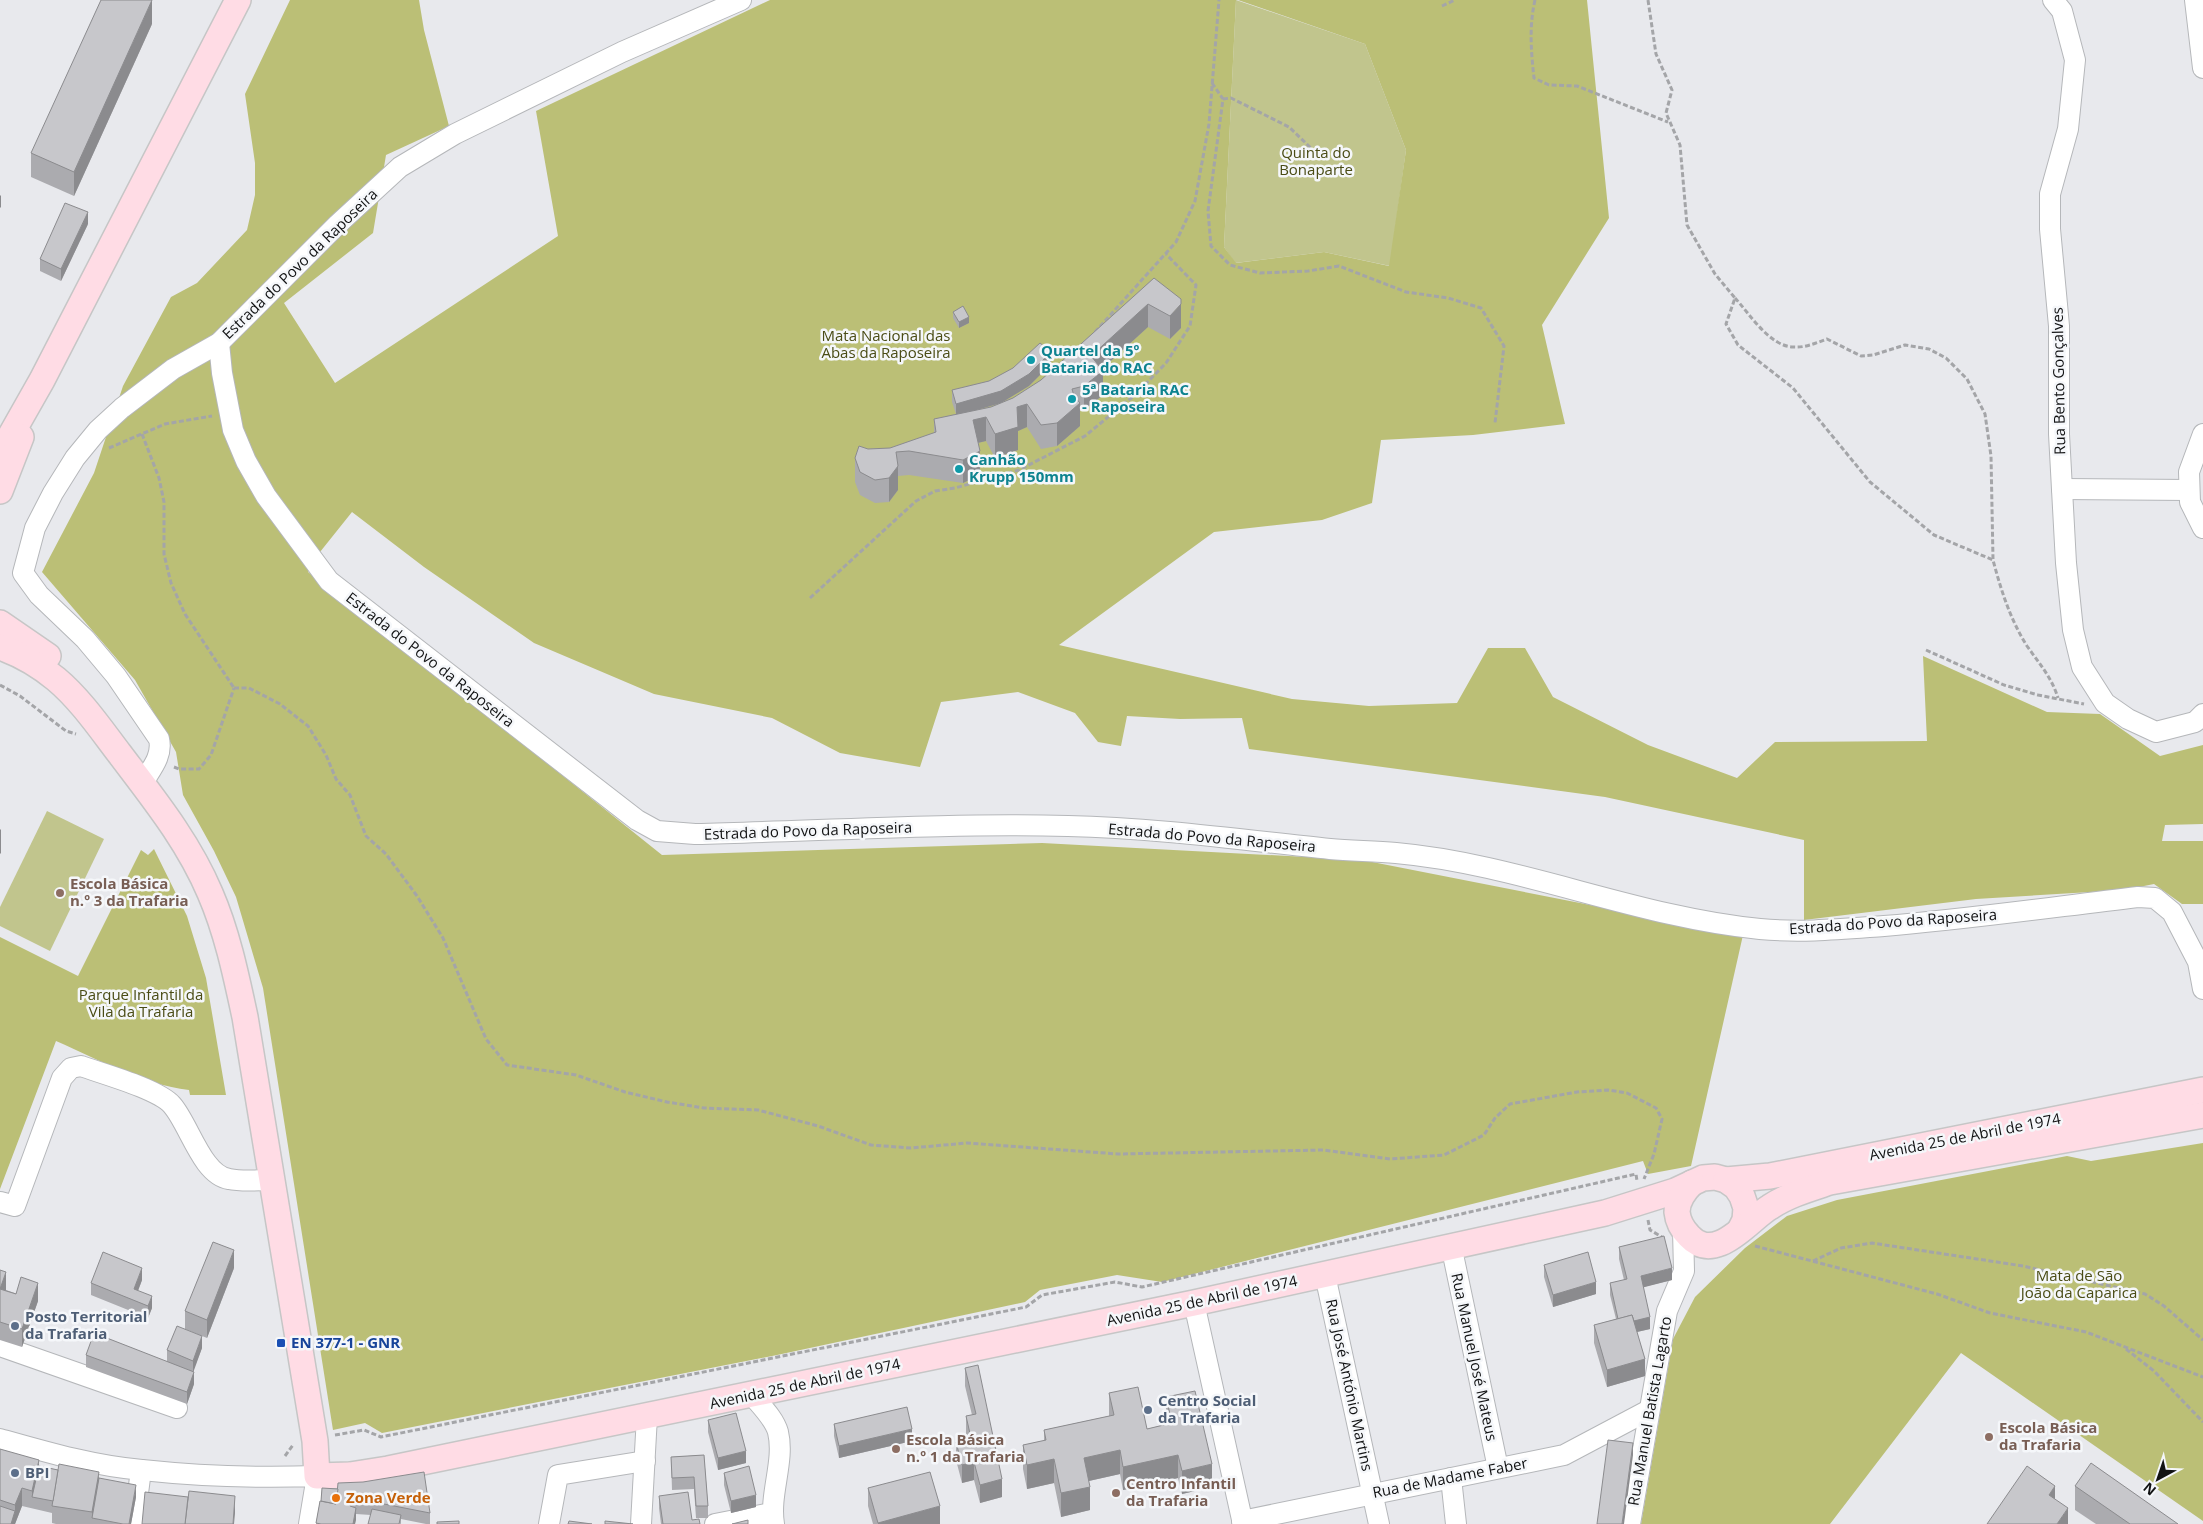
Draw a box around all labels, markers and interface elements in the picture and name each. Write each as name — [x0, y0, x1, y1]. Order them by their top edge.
park label: Quinta do Bonaparte — [1279, 142, 1353, 179]
street label: Estrada do Povo da Raposeira — [217, 184, 381, 343]
street label: Rua Bento Gonçalves — [2047, 307, 2069, 455]
park label: Mata Nacional das Abas da Raposeira — [821, 325, 951, 362]
place label: Quartel da 5º Bataria do RAC — [1041, 340, 1153, 377]
marker: Quartel da 5º Bataria do RAC — [1025, 354, 1037, 366]
place label: 5ª Bataria RAC - Raposeira — [1082, 379, 1190, 416]
marker: 5ª Bataria RAC - Raposeira — [1066, 393, 1078, 405]
place label: Canhão Krupp 150mm — [969, 449, 1074, 486]
marker: Canhão Krupp 150mm — [953, 463, 965, 475]
street label: Estrada do Povo da Raposeira — [342, 587, 519, 731]
street label: Estrada do Povo da Raposeira — [704, 816, 912, 844]
street label: Estrada do Povo da Raposeira — [1107, 818, 1317, 856]
place label: Escola Básica n.º 3 da Trafaria — [70, 873, 189, 910]
marker: Escola Básica n.º 3 da Trafaria — [54, 887, 66, 899]
street label: Estrada do Povo da Raposeira — [1788, 904, 1998, 938]
park label: Parque Infantil da Vila da Trafaria — [79, 984, 203, 1021]
street label: Avenida 25 de Abril de 1974 — [1867, 1108, 2063, 1164]
park label: Mata de São João da Caparica — [2019, 1265, 2137, 1302]
street label: Avenida 25 de Abril de 1974 — [1105, 1270, 1299, 1330]
street label: Rua Manuel José Mateus — [1447, 1271, 1503, 1443]
street label: Rua José António Martins — [1322, 1297, 1378, 1473]
place label: Posto Territorial da Trafaria — [25, 1306, 147, 1343]
street label: Rua Manuel Batista Lagarto — [1622, 1315, 1676, 1507]
marker: Posto Territorial da Trafaria — [9, 1320, 21, 1332]
place label: EN 377-1 - GNR — [291, 1332, 400, 1352]
marker: EN 377-1 - GNR — [275, 1337, 287, 1349]
street label: Avenida 25 de Abril de 1974 — [708, 1353, 902, 1413]
place label: Centro Social da Trafaria — [1158, 1390, 1256, 1427]
marker: Centro Social da Trafaria — [1142, 1404, 1154, 1416]
place label: Escola Básica da Trafaria — [1999, 1417, 2097, 1454]
place label: Escola Básica n.º 1 da Trafaria — [906, 1429, 1025, 1466]
marker: Escola Básica da Trafaria — [1983, 1431, 1995, 1443]
marker: Escola Básica n.º 1 da Trafaria — [890, 1443, 902, 1455]
street label: Rua de Madame Faber — [1371, 1452, 1529, 1502]
north arrow — [2133, 1454, 2183, 1504]
place label: BPI — [25, 1462, 49, 1482]
marker: BPI — [9, 1467, 21, 1479]
place label: Centro Infantil da Trafaria — [1126, 1473, 1236, 1510]
text: N — [2139, 1478, 2160, 1500]
place label: Zona Verde — [346, 1487, 431, 1507]
marker: Centro Infantil da Trafaria — [1110, 1487, 1122, 1499]
marker: Zona Verde — [330, 1492, 342, 1504]

